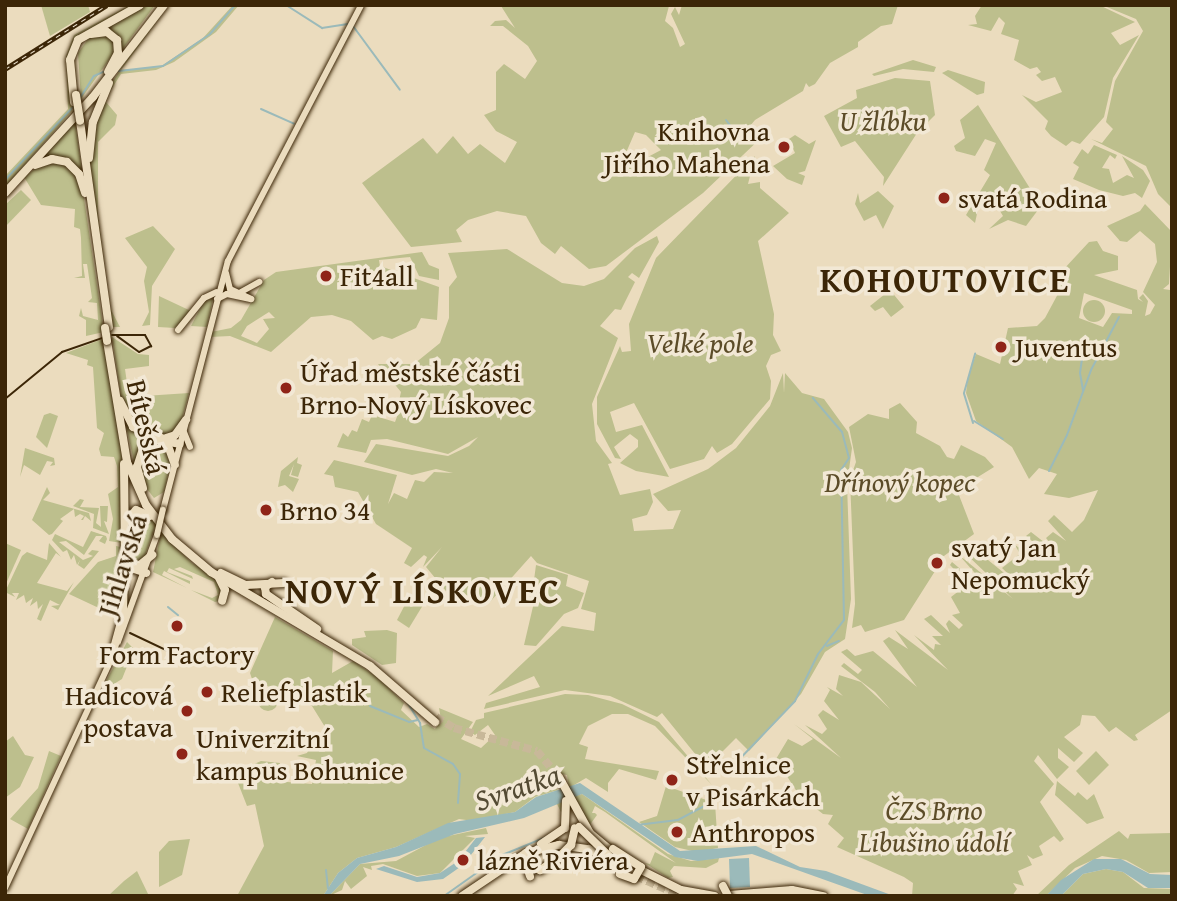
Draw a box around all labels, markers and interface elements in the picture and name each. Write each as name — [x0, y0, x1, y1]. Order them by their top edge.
park label: U žlíbku — [839, 104, 927, 138]
place label: Knihovna Jiřího Mahena — [604, 114, 770, 180]
marker: Knihovna Jiřího Mahena — [776, 139, 792, 155]
place label: svatá Rodina — [958, 181, 1107, 215]
marker: svatá Rodina — [936, 190, 952, 206]
place label: Fit4all — [340, 259, 414, 293]
district label: KOHOUTOVICE — [821, 259, 1069, 301]
marker: Fit4all — [318, 268, 334, 284]
park label: Velké pole — [647, 326, 753, 360]
place label: Juventus — [1015, 330, 1117, 364]
marker: Juventus — [993, 339, 1009, 355]
place label: Úřad městské části Brno-Nový Lískovec — [300, 355, 532, 421]
street label: Bítešská — [120, 376, 174, 478]
marker: Úřad městské části Brno-Nový Lískovec — [278, 380, 294, 396]
park label: Dřínový kopec — [824, 465, 976, 499]
place label: Brno 34 — [280, 493, 371, 527]
marker: Brno 34 — [258, 502, 274, 518]
street label: Jihlavská — [90, 510, 154, 620]
place label: svatý Jan Nepomucký — [951, 530, 1090, 596]
marker: svatý Jan Nepomucký — [929, 555, 945, 571]
district label: NOVÝ LÍSKOVEC — [287, 570, 559, 612]
marker: Form Factory — [169, 618, 185, 634]
place label: Form Factory — [99, 637, 255, 671]
place label: Reliefplastik — [221, 675, 367, 709]
place label: Hadicová postava — [65, 678, 173, 744]
marker: Reliefplastik — [199, 684, 215, 700]
marker: Hadicová postava — [179, 703, 195, 719]
place label: Univerzitní kampus Bohunice — [196, 721, 404, 787]
marker: Univerzitní kampus Bohunice — [174, 746, 190, 762]
place label: Střelnice v Pisárkách — [686, 747, 820, 813]
water label: Svratka — [469, 756, 565, 818]
marker: Střelnice v Pisárkách — [664, 772, 680, 788]
park label: ČZS Brno Libušino údolí — [859, 793, 1009, 859]
place label: Anthropos — [691, 815, 815, 849]
marker: Anthropos — [669, 824, 685, 840]
place label: lázně Riviéra — [477, 843, 629, 877]
marker: lázně Riviéra — [455, 852, 471, 868]

